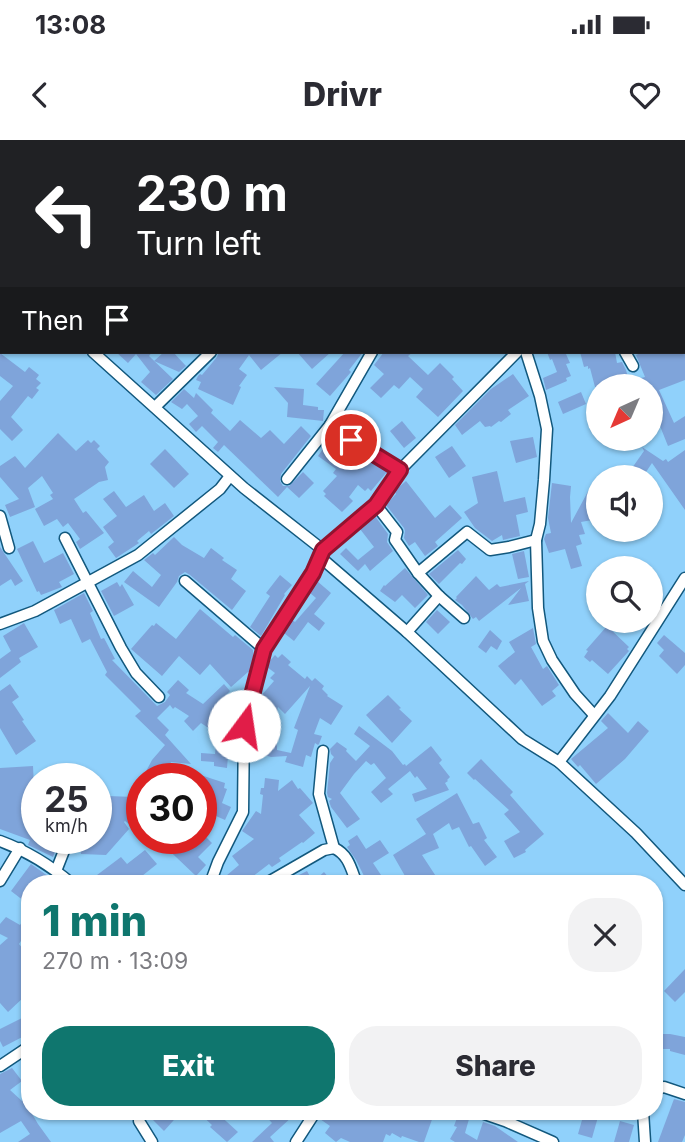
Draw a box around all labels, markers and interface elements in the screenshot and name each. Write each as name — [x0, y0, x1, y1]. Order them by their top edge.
text: 13:08 — [35, 9, 106, 40]
text: Drivr — [303, 75, 382, 114]
icon: back — [21, 76, 59, 114]
icon: heart — [626, 76, 664, 114]
text: 230 m — [136, 164, 288, 223]
icon: left — [21, 168, 112, 259]
text: Turn left — [136, 224, 261, 263]
icon: arrive — [98, 301, 136, 339]
text: Then — [21, 305, 84, 336]
north arrow — [586, 374, 663, 452]
map controls — [586, 374, 663, 633]
pin — [321, 410, 381, 470]
icon: arrive — [332, 421, 370, 459]
button: sound — [586, 465, 663, 542]
button: search — [586, 556, 663, 633]
position arrow — [207, 689, 281, 763]
speed limit sign: 30 — [126, 763, 217, 854]
text: 25 — [44, 778, 89, 820]
text: km/h — [45, 815, 88, 836]
text: 1 min — [42, 895, 147, 946]
button: close — [568, 898, 642, 972]
text: 270 m · 13:09 — [42, 947, 188, 975]
button: Exit — [42, 1026, 335, 1106]
button: Share — [349, 1026, 642, 1106]

